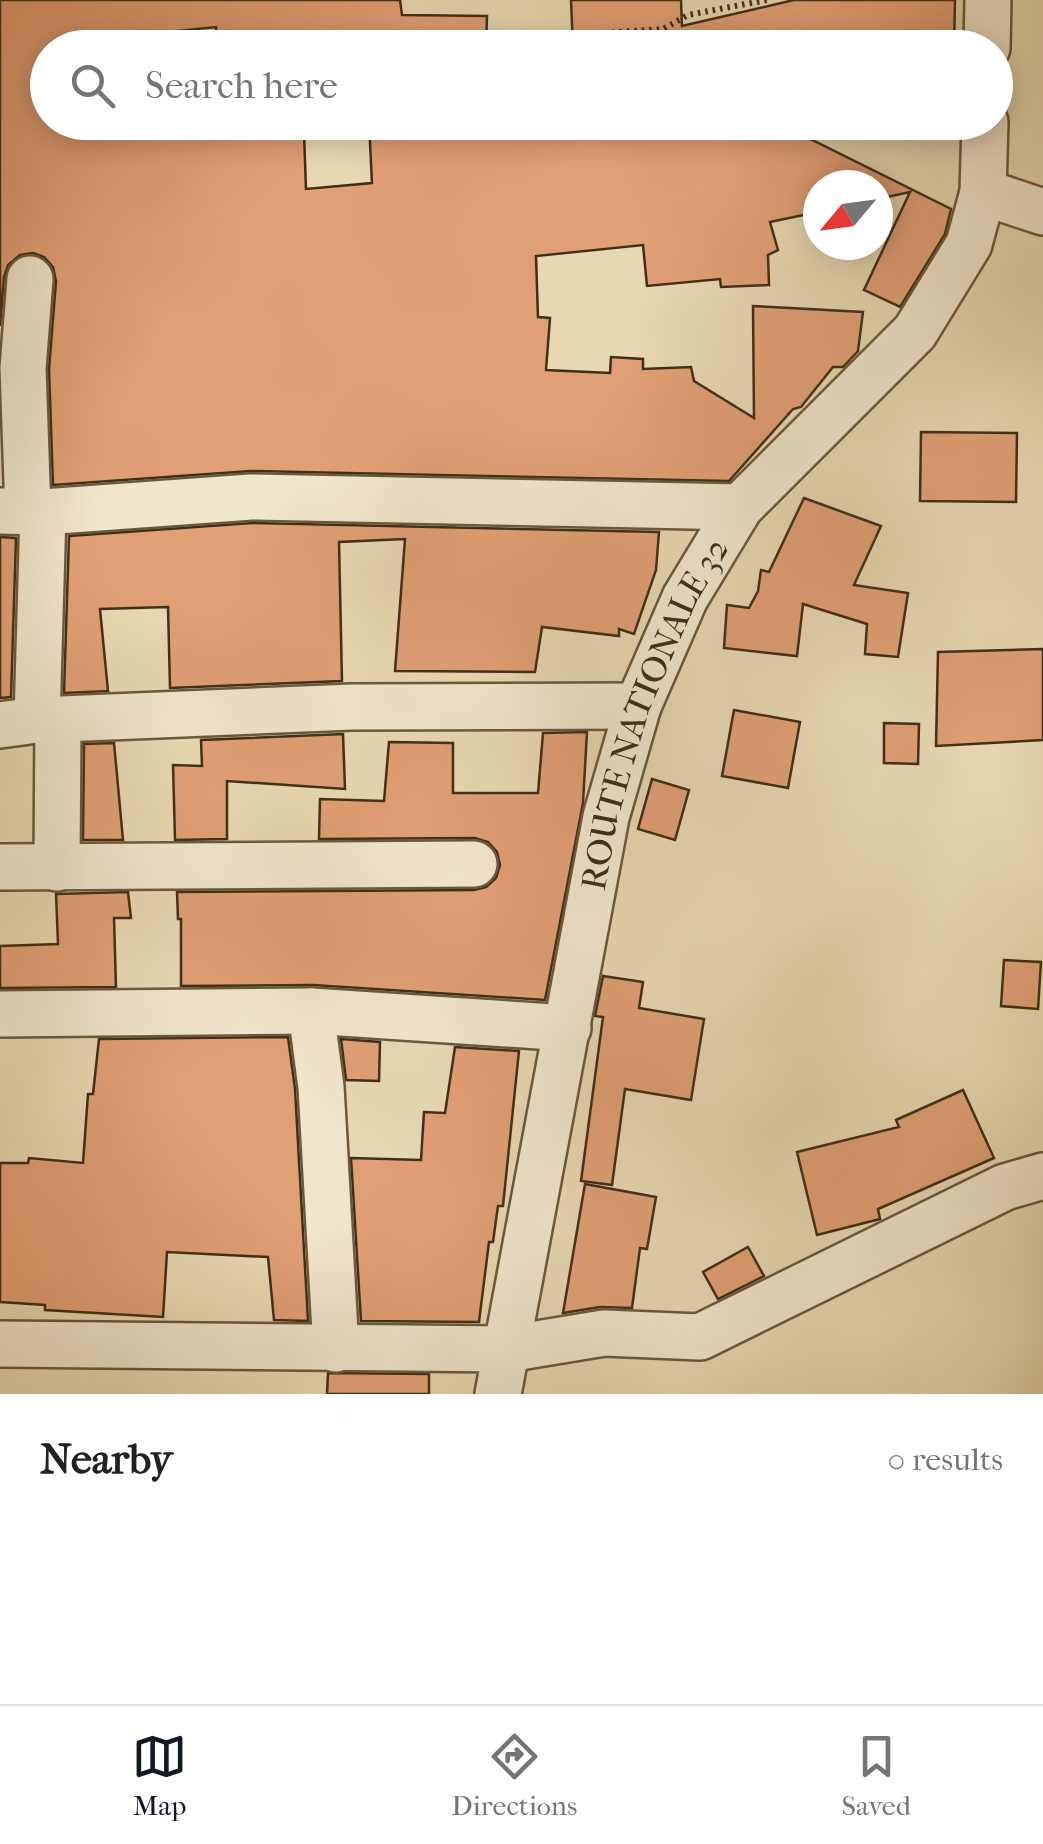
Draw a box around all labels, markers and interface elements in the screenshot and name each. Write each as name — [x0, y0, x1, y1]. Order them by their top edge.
search box — [30, 30, 1013, 140]
icon: search — [65, 58, 120, 113]
text: Search here — [145, 63, 338, 108]
north arrow — [803, 170, 893, 260]
street label: ROUTE NATIONALE 32 — [573, 531, 737, 894]
text: Nearby — [40, 1435, 172, 1484]
text: 0 results — [887, 1441, 1003, 1478]
tab: Map — [132, 1729, 187, 1822]
tab: Directions — [451, 1729, 577, 1822]
tab: Saved — [841, 1729, 911, 1822]

